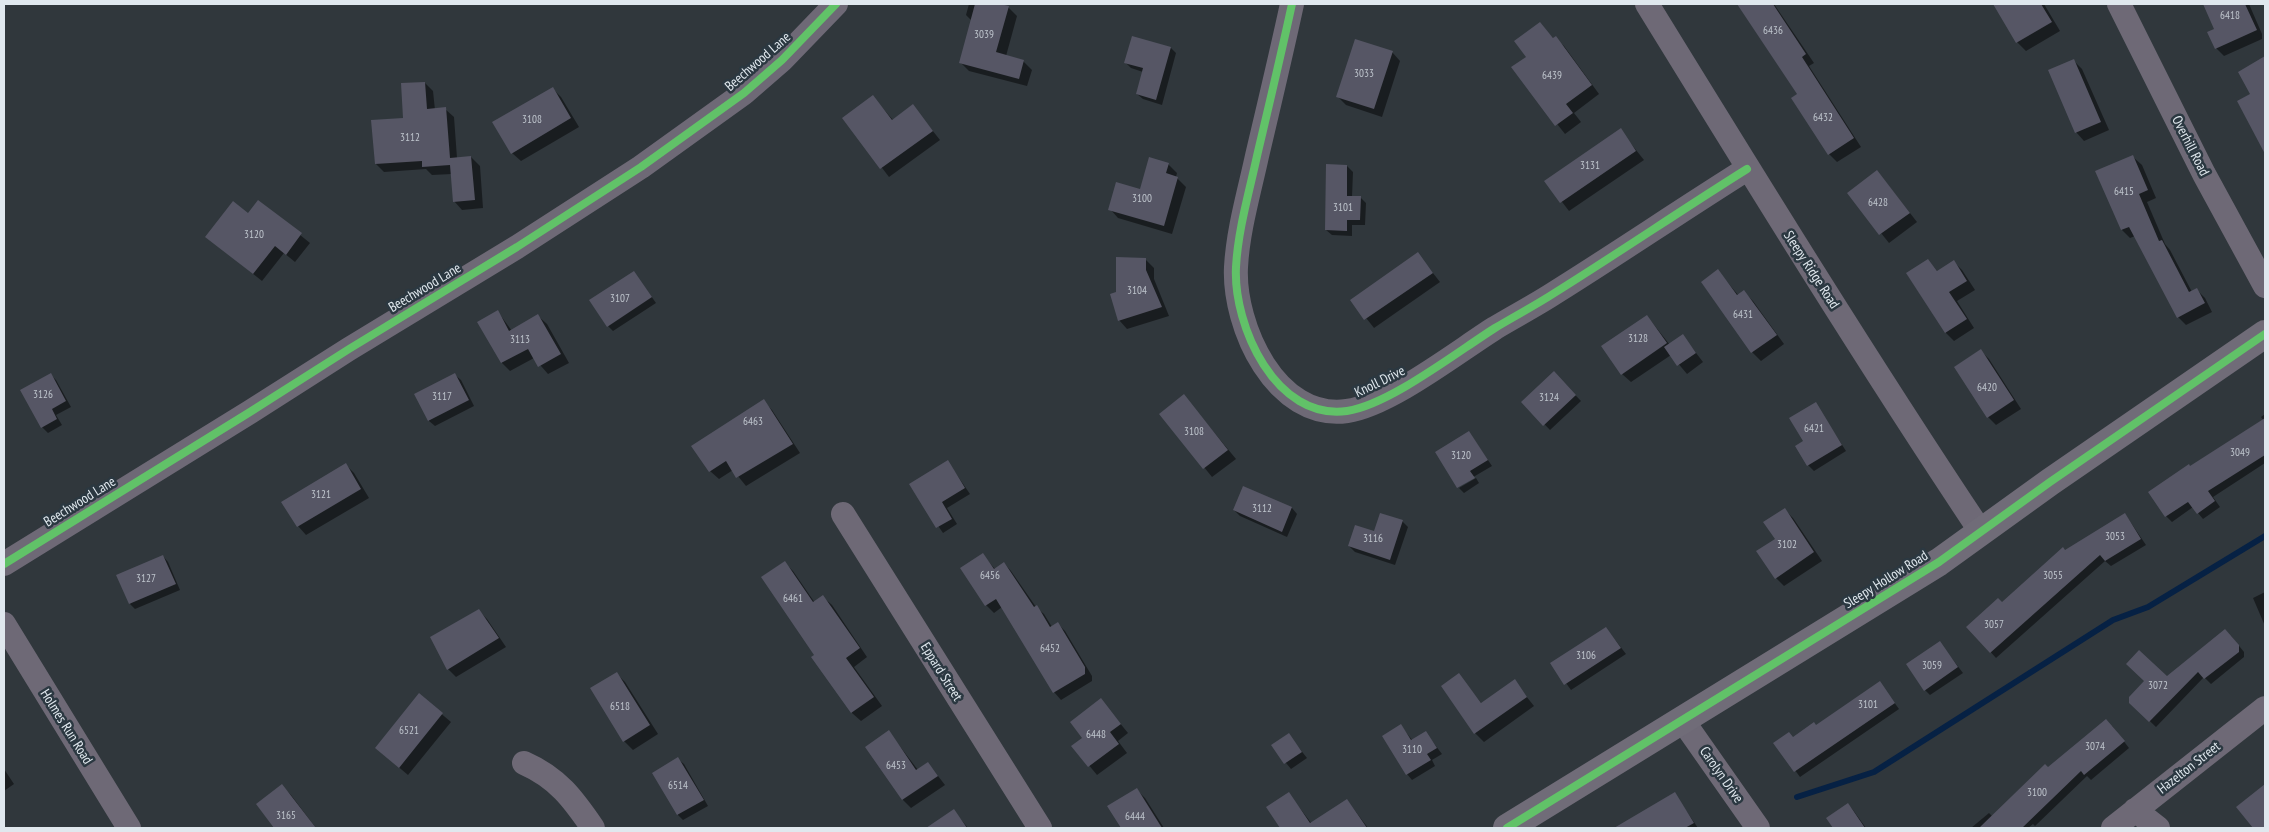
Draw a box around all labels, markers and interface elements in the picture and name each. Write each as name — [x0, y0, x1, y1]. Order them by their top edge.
house number: 6418 — [2220, 9, 2240, 23]
house number: 6436 — [1763, 24, 1783, 38]
house number: 3039 — [974, 28, 994, 42]
street label: Beechwood Lane — [722, 29, 794, 95]
house number: 3033 — [1354, 67, 1374, 81]
house number: 6439 — [1542, 69, 1562, 83]
house number: 6432 — [1813, 111, 1833, 125]
house number: 3108 — [522, 113, 542, 127]
street label: Overhill Road — [2168, 113, 2212, 179]
house number: 3112 — [400, 131, 420, 145]
house number: 3131 — [1580, 159, 1600, 173]
house number: 6415 — [2114, 185, 2134, 199]
house number: 3100 — [1132, 192, 1152, 206]
house number: 6428 — [1868, 196, 1888, 210]
house number: 3101 — [1333, 201, 1353, 215]
house number: 3120 — [244, 228, 264, 242]
street label: Sleepy Ridge Road — [1780, 228, 1842, 312]
street label: Beechwood Lane — [386, 260, 464, 316]
house number: 3104 — [1127, 284, 1147, 298]
house number: 3107 — [610, 292, 630, 306]
house number: 6431 — [1733, 308, 1753, 322]
house number: 3128 — [1628, 332, 1648, 346]
house number: 3113 — [510, 333, 530, 347]
street label: Knoll Drive — [1352, 363, 1408, 401]
house number: 6420 — [1977, 381, 1997, 395]
house number: 3126 — [33, 388, 53, 402]
house number: 3117 — [432, 390, 452, 404]
house number: 3124 — [1539, 391, 1559, 405]
house number: 6463 — [743, 415, 763, 429]
house number: 6421 — [1804, 422, 1824, 436]
house number: 3108 — [1184, 425, 1204, 439]
house number: 3049 — [2230, 446, 2250, 460]
house number: 3120 — [1451, 449, 1471, 463]
street label: Beechwood Lane — [41, 473, 119, 531]
house number: 3121 — [311, 488, 331, 502]
house number: 3112 — [1252, 502, 1272, 516]
house number: 3053 — [2105, 530, 2125, 544]
house number: 3116 — [1363, 532, 1383, 546]
house number: 3102 — [1777, 538, 1797, 552]
street label: Sleepy Hollow Road — [1841, 547, 1931, 613]
house number: 6456 — [980, 569, 1000, 583]
house number: 3055 — [2043, 569, 2063, 583]
house number: 3127 — [136, 572, 156, 586]
house number: 6461 — [783, 592, 803, 606]
house number: 3057 — [1984, 618, 2004, 632]
street label: Eppard Street — [916, 640, 966, 704]
house number: 6452 — [1040, 642, 1060, 656]
house number: 3106 — [1576, 649, 1596, 663]
house number: 3059 — [1922, 659, 1942, 673]
house number: 3072 — [2148, 679, 2168, 693]
street label: Holmes Run Road — [36, 686, 96, 768]
house number: 3101 — [1858, 698, 1878, 712]
house number: 6518 — [610, 700, 630, 714]
house number: 6521 — [399, 724, 419, 738]
house number: 6448 — [1086, 728, 1106, 742]
street label: Hazelton Street — [2154, 738, 2224, 798]
house number: 3074 — [2085, 740, 2105, 754]
house number: 3110 — [1402, 743, 1422, 757]
street label: Carolyn Drive — [1696, 744, 1746, 806]
house number: 6453 — [886, 759, 906, 773]
house number: 6514 — [668, 779, 688, 793]
house number: 3100 — [2027, 786, 2047, 800]
house number: 3165 — [276, 809, 296, 823]
house number: 6444 — [1125, 810, 1145, 824]

